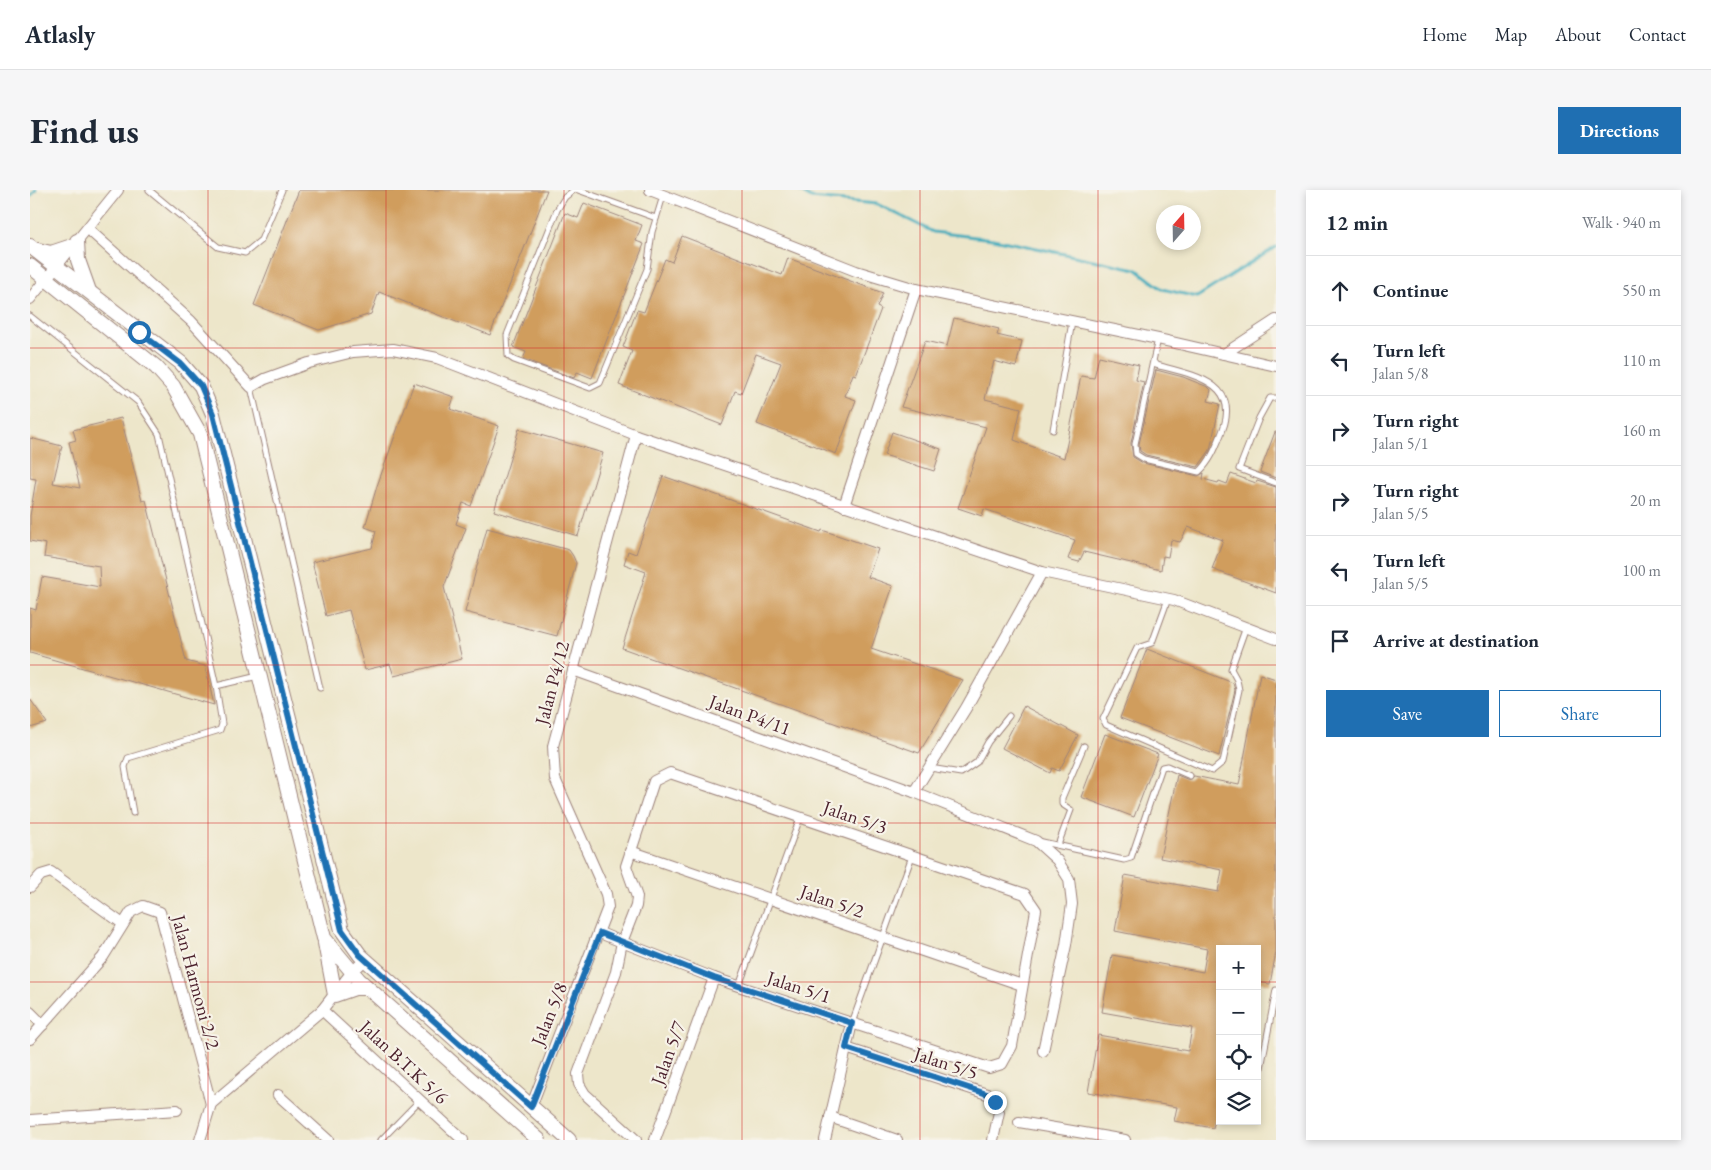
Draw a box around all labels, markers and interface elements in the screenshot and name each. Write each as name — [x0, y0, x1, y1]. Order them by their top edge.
text: Atlasly — [25, 19, 95, 50]
text: Home — [1422, 23, 1467, 46]
text: Map — [1495, 23, 1527, 46]
text: About — [1555, 23, 1601, 46]
text: Contact — [1629, 23, 1686, 46]
button: Directions — [1558, 107, 1681, 154]
text: Find us — [30, 108, 139, 153]
north arrow — [1156, 205, 1201, 250]
text: 12 min — [1326, 209, 1388, 236]
text: Walk · 940 m — [1582, 212, 1661, 233]
icon: ahead — [1326, 277, 1354, 305]
text: Continue — [1373, 278, 1448, 303]
text: 550 m — [1622, 280, 1661, 301]
route start — [128, 321, 151, 344]
text: Turn left — [1373, 338, 1445, 363]
icon: left — [1326, 347, 1354, 375]
text: 110 m — [1622, 350, 1661, 371]
text: Jalan 5/8 — [1373, 363, 1428, 384]
text: Turn right — [1373, 408, 1459, 433]
icon: right — [1326, 417, 1354, 445]
text: 160 m — [1622, 420, 1661, 441]
text: Jalan 5/1 — [1373, 433, 1428, 454]
text: Turn right — [1373, 478, 1459, 503]
icon: right — [1326, 487, 1354, 515]
text: 20 m — [1630, 490, 1661, 511]
text: Jalan 5/5 — [1373, 503, 1428, 524]
text: Turn left — [1373, 548, 1445, 573]
icon: left — [1326, 557, 1354, 585]
text: 100 m — [1622, 560, 1661, 581]
text: Jalan 5/5 — [1373, 573, 1428, 594]
icon: arrive — [1326, 627, 1354, 655]
text: Arrive at destination — [1373, 628, 1539, 653]
street label: Jalan P4/12 — [528, 638, 575, 729]
street label: Jalan P4/11 — [704, 688, 794, 741]
button: Save — [1326, 690, 1489, 737]
button: Share — [1499, 690, 1661, 737]
street label: Jalan 5/3 — [818, 794, 890, 840]
street label: Jalan 5/2 — [795, 878, 867, 924]
street label: Jalan Harmoni 2/2 — [166, 910, 226, 1052]
map controls — [1216, 945, 1261, 1125]
button: + — [1216, 945, 1261, 990]
street label: Jalan 5/1 — [762, 964, 834, 1009]
street label: Jalan 5/8 — [524, 979, 573, 1051]
button: − — [1216, 990, 1261, 1035]
street label: Jalan B.T.K 5/6 — [353, 1013, 454, 1109]
street label: Jalan 5/7 — [644, 1017, 691, 1090]
button: locate — [1216, 1035, 1261, 1080]
street label: Jalan 5/5 — [909, 1040, 981, 1085]
button: layers — [1216, 1080, 1261, 1125]
route end — [984, 1091, 1007, 1114]

